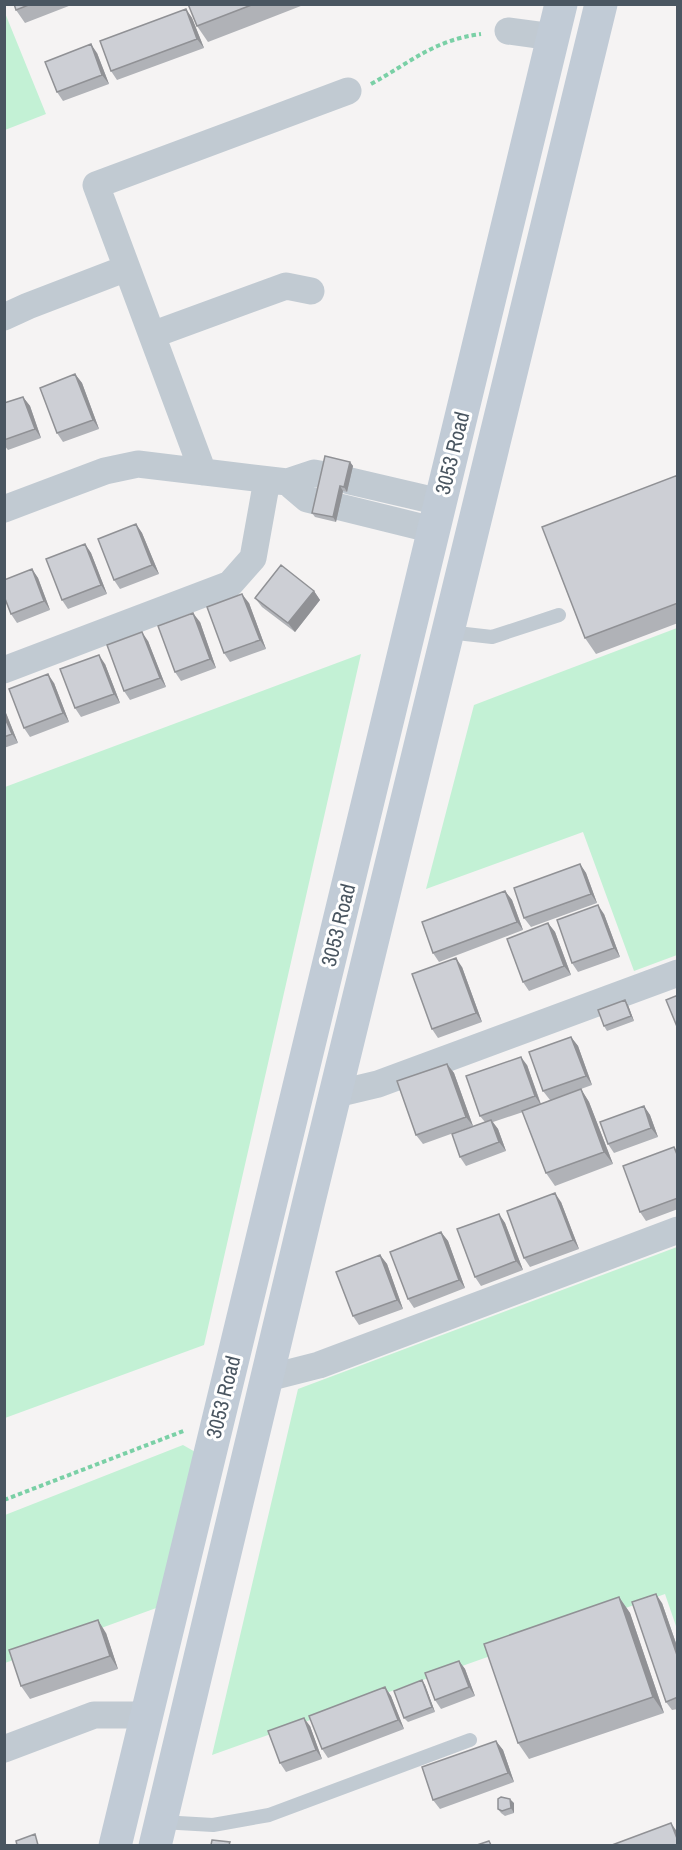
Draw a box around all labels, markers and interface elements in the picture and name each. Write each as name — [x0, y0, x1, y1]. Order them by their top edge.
street label: 3053 Road — [428, 409, 476, 497]
street label: 3053 Road — [314, 881, 362, 969]
street label: 3053 Road — [199, 1353, 247, 1441]

